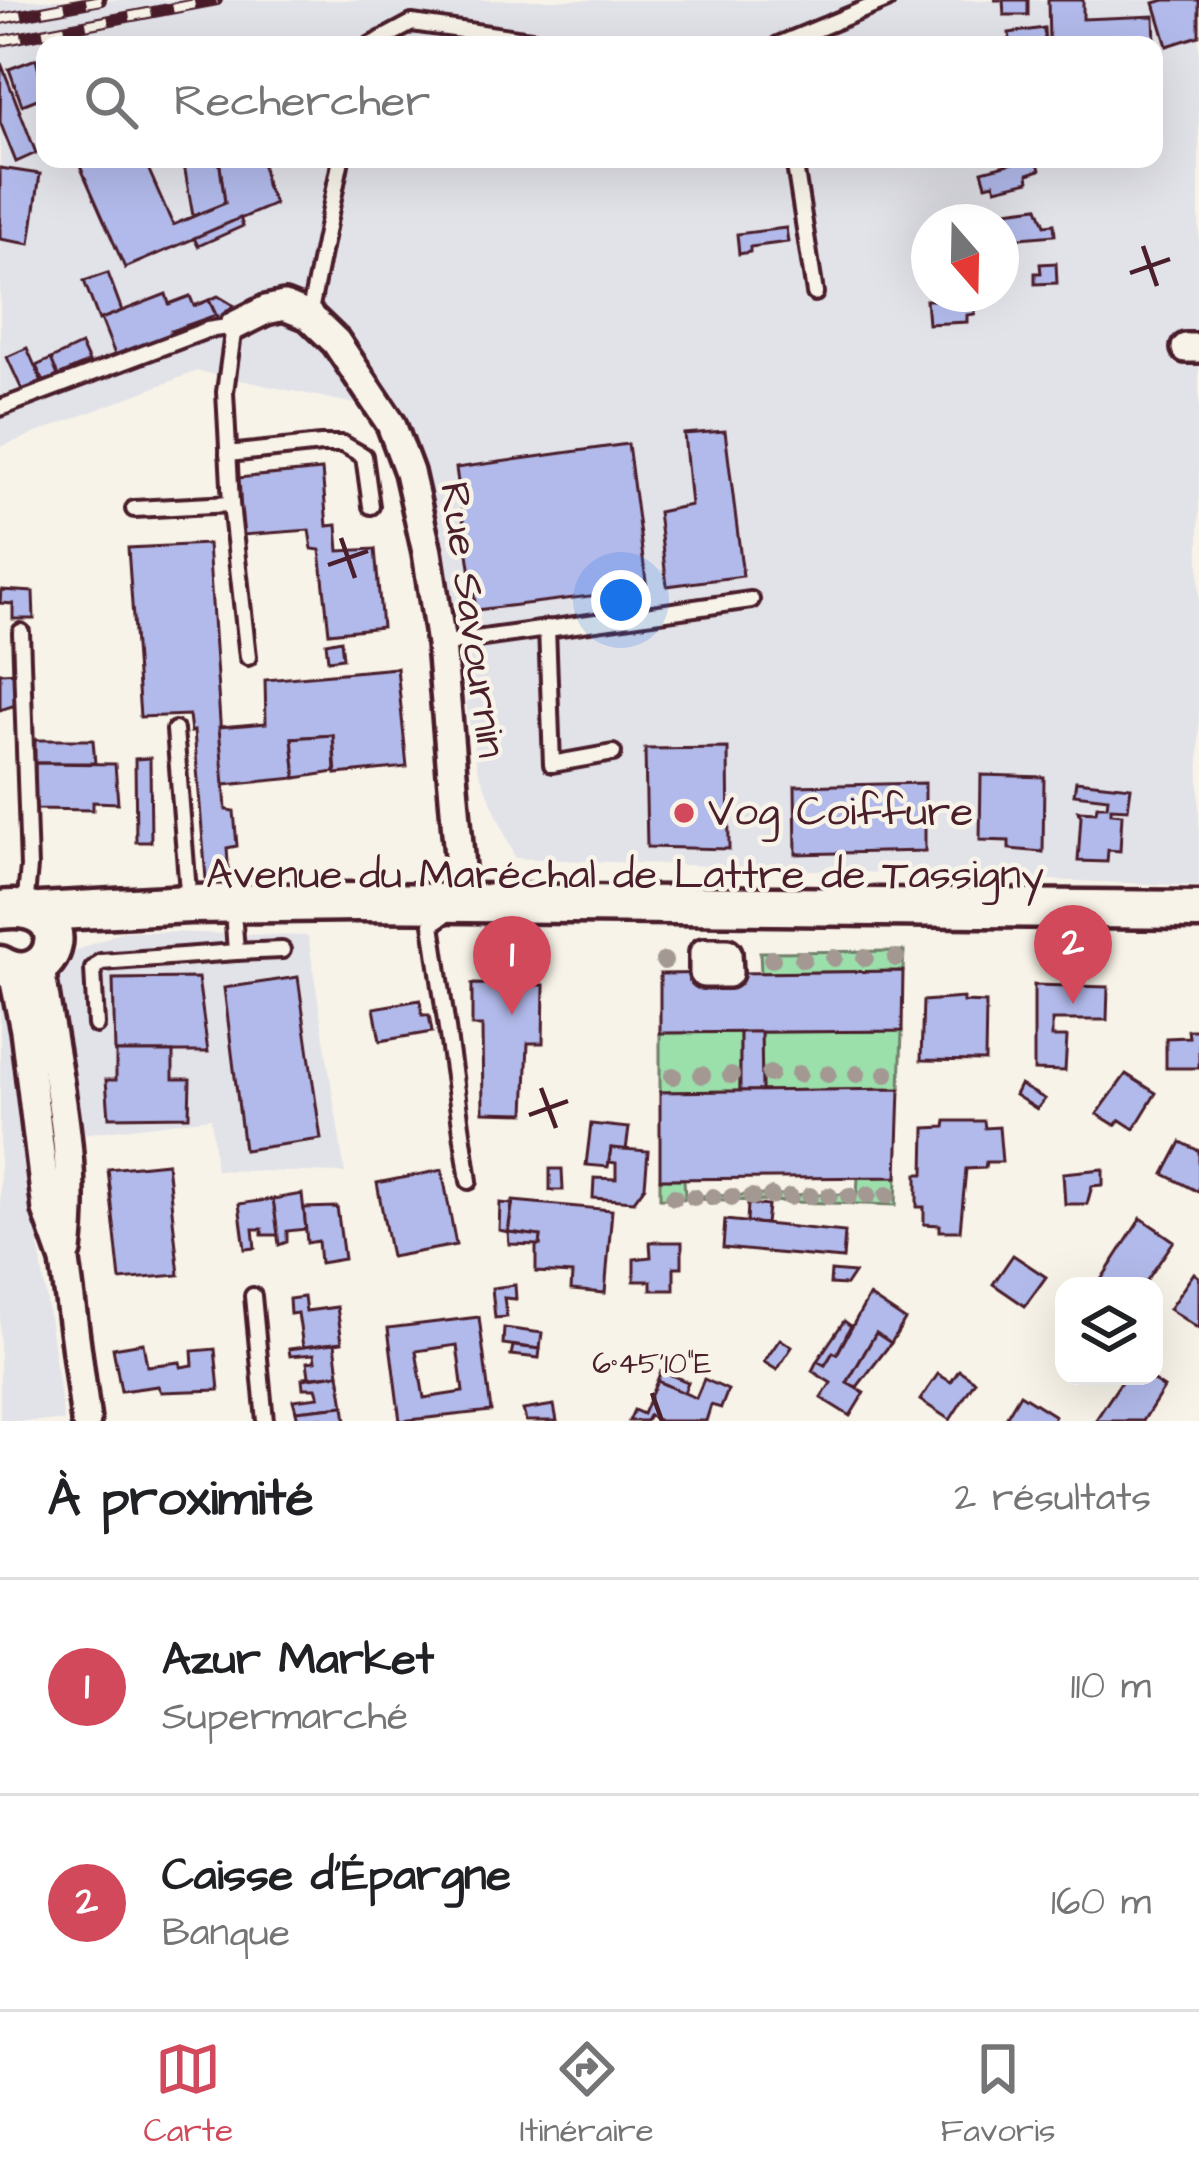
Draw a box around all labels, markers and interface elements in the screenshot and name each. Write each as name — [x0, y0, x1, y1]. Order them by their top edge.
search box — [36, 36, 1163, 168]
icon: search — [78, 69, 144, 135]
text: Rechercher — [174, 71, 430, 133]
north arrow — [911, 204, 1019, 312]
street label: Rue Savournin — [424, 479, 520, 761]
your location — [591, 570, 651, 630]
place label: Vog Coiffure — [708, 784, 973, 842]
marker: Vog Coiffure — [671, 800, 697, 826]
street label: Avenue du Maréchal de Lattre de Tassigny — [206, 847, 1044, 906]
pin: 2 — [1034, 905, 1112, 1004]
pin: 1 — [473, 916, 551, 1015]
map controls — [1055, 1277, 1163, 1385]
button: layers — [1055, 1277, 1163, 1385]
text: 6°45'10"E — [592, 1343, 712, 1385]
text: À proximité — [48, 1464, 314, 1535]
text: 2 résultats — [954, 1472, 1151, 1526]
text: Azur Market — [162, 1629, 434, 1691]
text: 1 — [85, 1660, 90, 1714]
text: 110 m — [1070, 1660, 1151, 1714]
text: Supermarché — [162, 1691, 408, 1745]
text: Caisse d'Épargne — [162, 1845, 511, 1907]
text: 2 — [76, 1876, 98, 1930]
text: 160 m — [1051, 1876, 1151, 1930]
text: Banque — [162, 1907, 290, 1961]
tab: Carte — [143, 2036, 233, 2154]
tab: Itinéraire — [520, 2036, 654, 2154]
tab: Favoris — [940, 2036, 1056, 2154]

